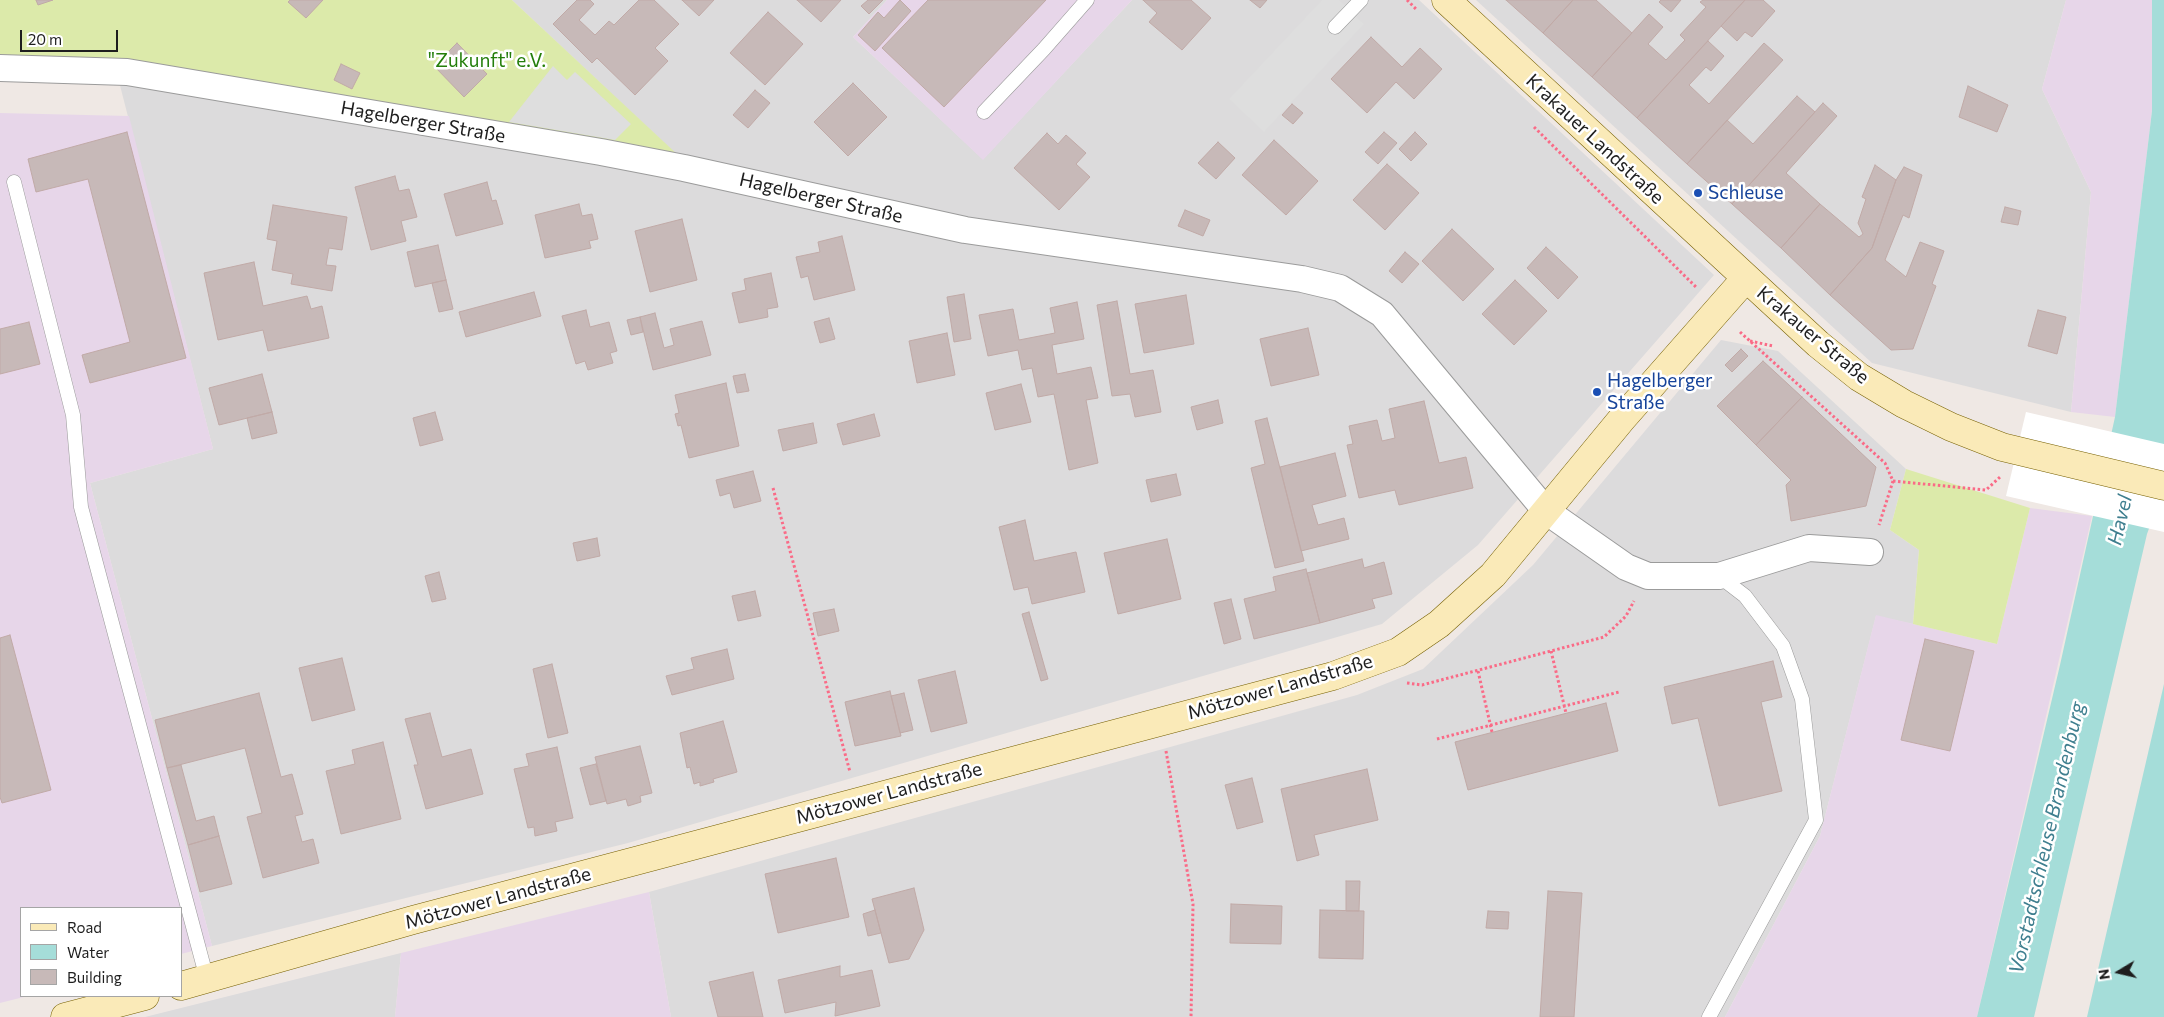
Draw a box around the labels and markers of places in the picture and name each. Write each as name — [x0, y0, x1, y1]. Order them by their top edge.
place label: Schleuse — [1708, 182, 1784, 204]
marker: Schleuse — [1692, 187, 1704, 199]
place label: Hagelberger Straße — [1607, 370, 1713, 414]
marker: Hagelberger Straße — [1591, 386, 1603, 398]

